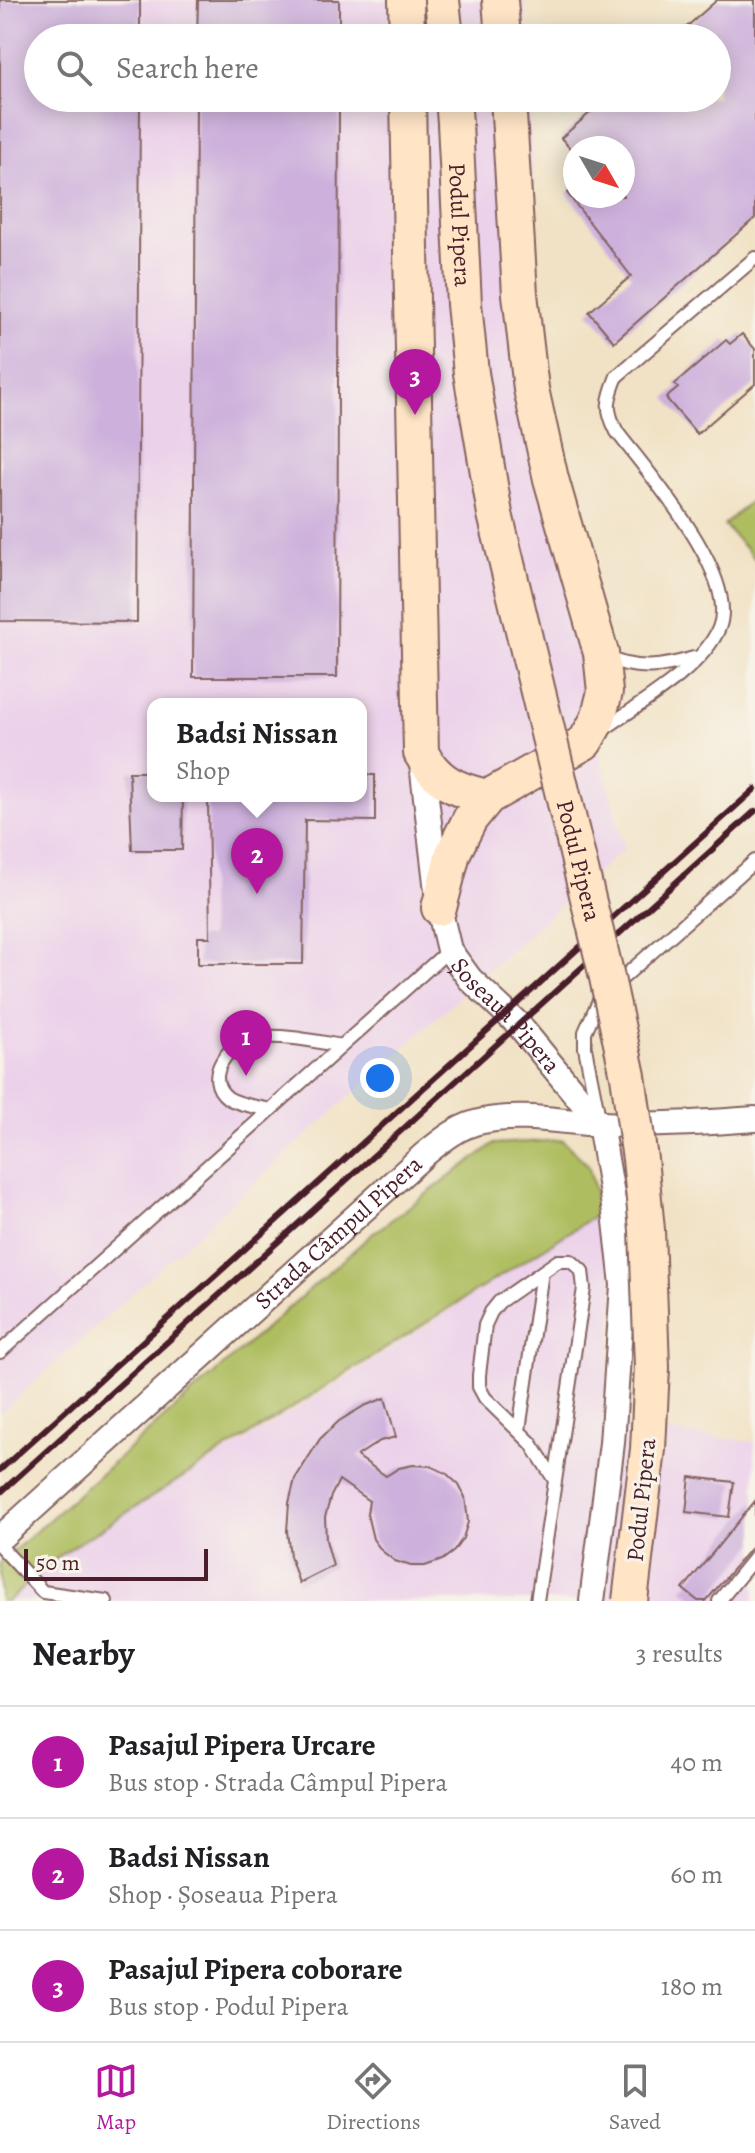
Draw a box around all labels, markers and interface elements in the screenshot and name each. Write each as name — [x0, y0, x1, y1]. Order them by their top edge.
search box — [24, 24, 731, 112]
icon: search — [52, 46, 96, 90]
text: Search here — [116, 48, 259, 88]
north arrow — [563, 136, 635, 208]
street label: Podul Pipera — [441, 162, 479, 288]
pin: 3 — [389, 349, 441, 415]
popup — [147, 698, 367, 802]
text: Badsi Nissan — [176, 713, 338, 753]
text: Shop — [176, 753, 230, 788]
street label: Podul Pipera — [549, 796, 609, 925]
pin: 2 — [231, 828, 283, 894]
street label: Șoseaua Pipera — [443, 951, 568, 1081]
pin: 1 — [220, 1010, 272, 1076]
your location — [360, 1058, 400, 1098]
street label: Strada Câmpul Pipera — [248, 1148, 430, 1316]
street label: Podul Pipera — [619, 1436, 663, 1563]
scale bar — [24, 1545, 208, 1581]
text: 50 m — [36, 1548, 80, 1578]
text: Nearby — [32, 1630, 135, 1677]
text: 3 results — [636, 1636, 723, 1671]
text: Pasajul Pipera Urcare — [108, 1725, 376, 1765]
text: 1 — [53, 1745, 63, 1780]
text: 40 m — [671, 1745, 723, 1780]
text: Bus stop · Strada Câmpul Pipera — [108, 1765, 448, 1800]
text: Badsi Nissan — [108, 1837, 270, 1877]
text: 2 — [52, 1857, 64, 1892]
text: 60 m — [670, 1857, 723, 1892]
text: Shop · Șoseaua Pipera — [108, 1877, 338, 1912]
text: Pasajul Pipera coborare — [108, 1949, 403, 1989]
text: 3 — [52, 1969, 64, 2004]
text: 180 m — [661, 1969, 723, 2004]
text: Bus stop · Podul Pipera — [108, 1989, 349, 2024]
tab: Map — [94, 2059, 138, 2137]
tab: Directions — [326, 2059, 421, 2137]
tab: Saved — [609, 2059, 661, 2137]

